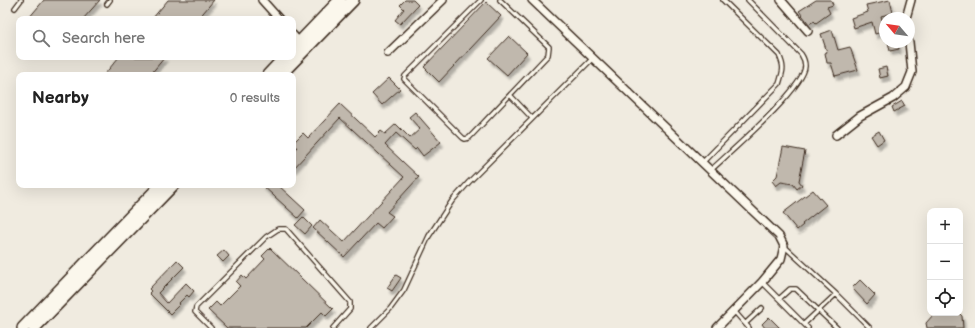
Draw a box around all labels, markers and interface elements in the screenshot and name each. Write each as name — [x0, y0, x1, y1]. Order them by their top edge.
north arrow — [879, 12, 915, 48]
search box — [16, 16, 296, 60]
icon: search — [30, 27, 52, 49]
text: Search here — [62, 29, 145, 48]
text: Nearby — [32, 88, 89, 108]
text: 0 results — [230, 90, 280, 106]
map controls — [927, 208, 963, 316]
button: + — [927, 208, 963, 244]
button: − — [927, 244, 963, 280]
button: locate — [927, 280, 963, 316]

